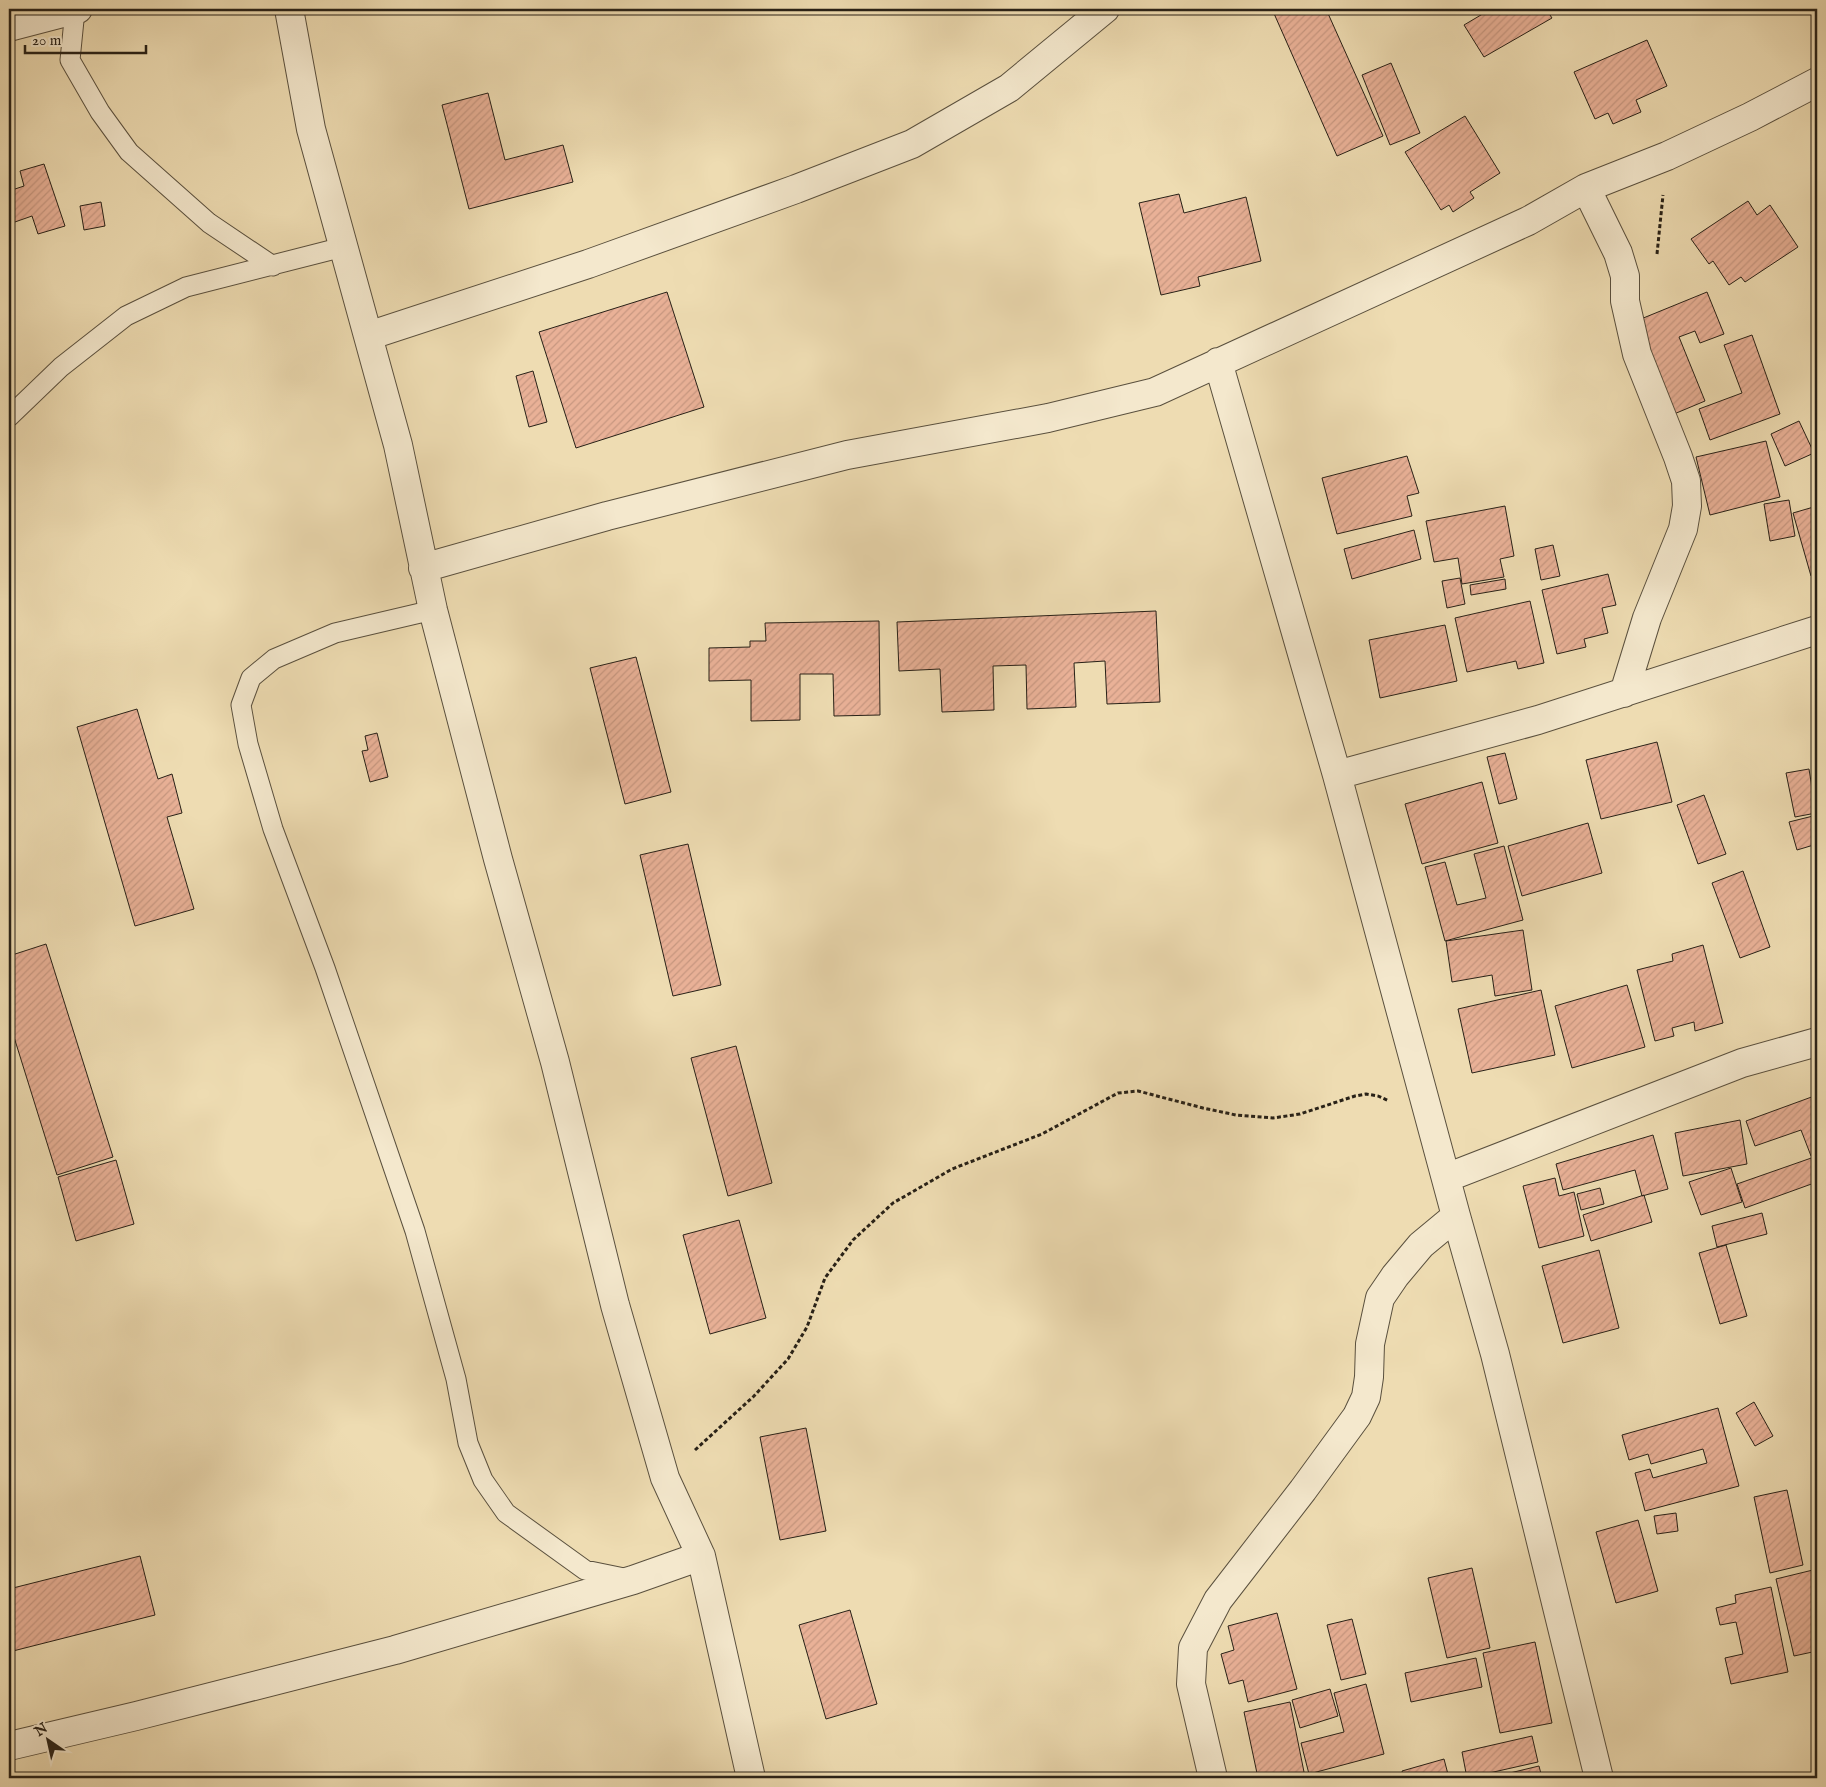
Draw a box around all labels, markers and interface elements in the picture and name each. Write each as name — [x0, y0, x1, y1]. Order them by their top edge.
scale bar — [25, 22, 146, 54]
text: 20 m — [32, 31, 62, 50]
north arrow — [22, 1714, 72, 1764]
text: N — [30, 1719, 51, 1741]

